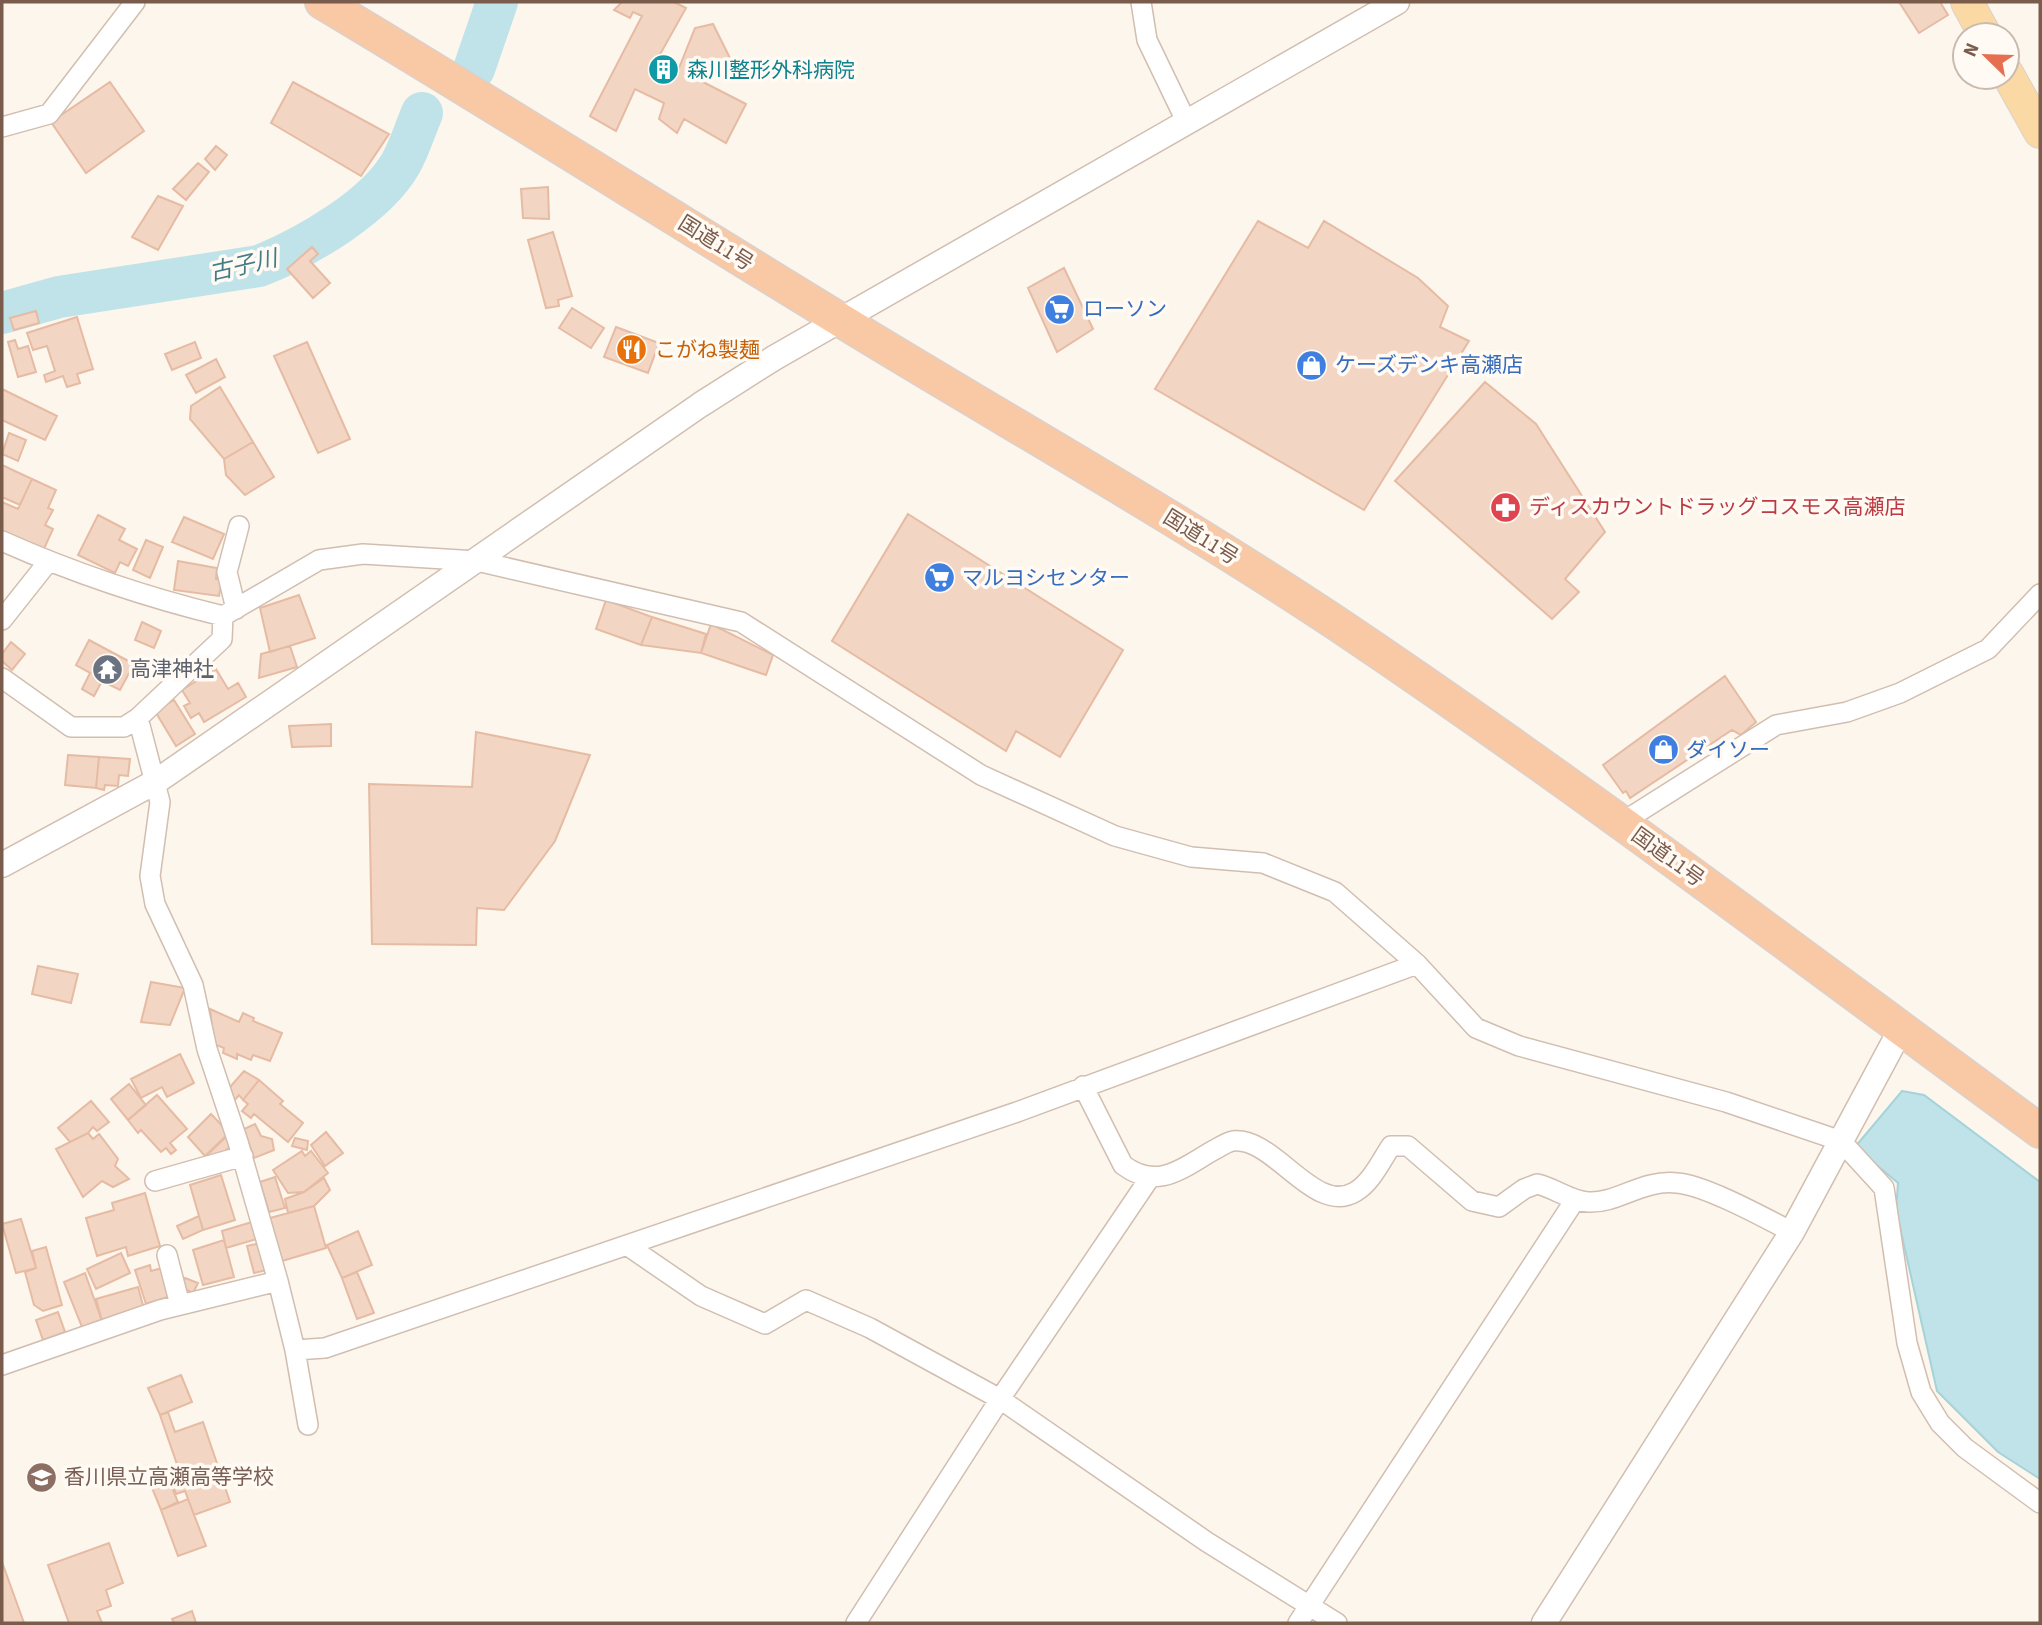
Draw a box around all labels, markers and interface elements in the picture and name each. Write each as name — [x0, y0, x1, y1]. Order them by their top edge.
north arrow — [1951, 21, 2021, 91]
text: N — [1957, 39, 1987, 61]
building icon: 森川整形外科病院 — [647, 53, 681, 87]
place label: 森川整形外科病院 — [687, 55, 855, 85]
street label: 国道11号 — [672, 208, 760, 278]
water label: 古子川 — [206, 241, 283, 289]
supermarket icon: ローソン — [1043, 292, 1077, 326]
place label: ローソン — [1083, 294, 1167, 324]
restaurant icon: こがね製麺 — [615, 333, 649, 367]
place label: こがね製麺 — [655, 335, 760, 365]
shop icon: ケーズデンキ高瀬店 — [1295, 348, 1329, 382]
place label: ケーズデンキ高瀬店 — [1335, 350, 1523, 380]
pharmacy icon: ディスカウントドラッグコスモス高瀬店 — [1489, 490, 1523, 524]
place label: ディスカウントドラッグコスモス高瀬店 — [1529, 492, 1906, 522]
street label: 国道11号 — [1157, 502, 1245, 572]
supermarket icon: マルヨシセンター — [922, 561, 956, 595]
place label: マルヨシセンター — [962, 563, 1130, 593]
temple icon: 高津神社 — [90, 652, 124, 686]
place label: 高津神社 — [130, 654, 214, 684]
shop icon: ダイソー — [1646, 733, 1680, 767]
place label: ダイソー — [1686, 735, 1770, 765]
street label: 国道11号 — [1625, 820, 1711, 894]
school or university icon: 香川県立高瀬高等学校 — [24, 1460, 58, 1494]
place label: 香川県立高瀬高等学校 — [64, 1462, 274, 1492]

